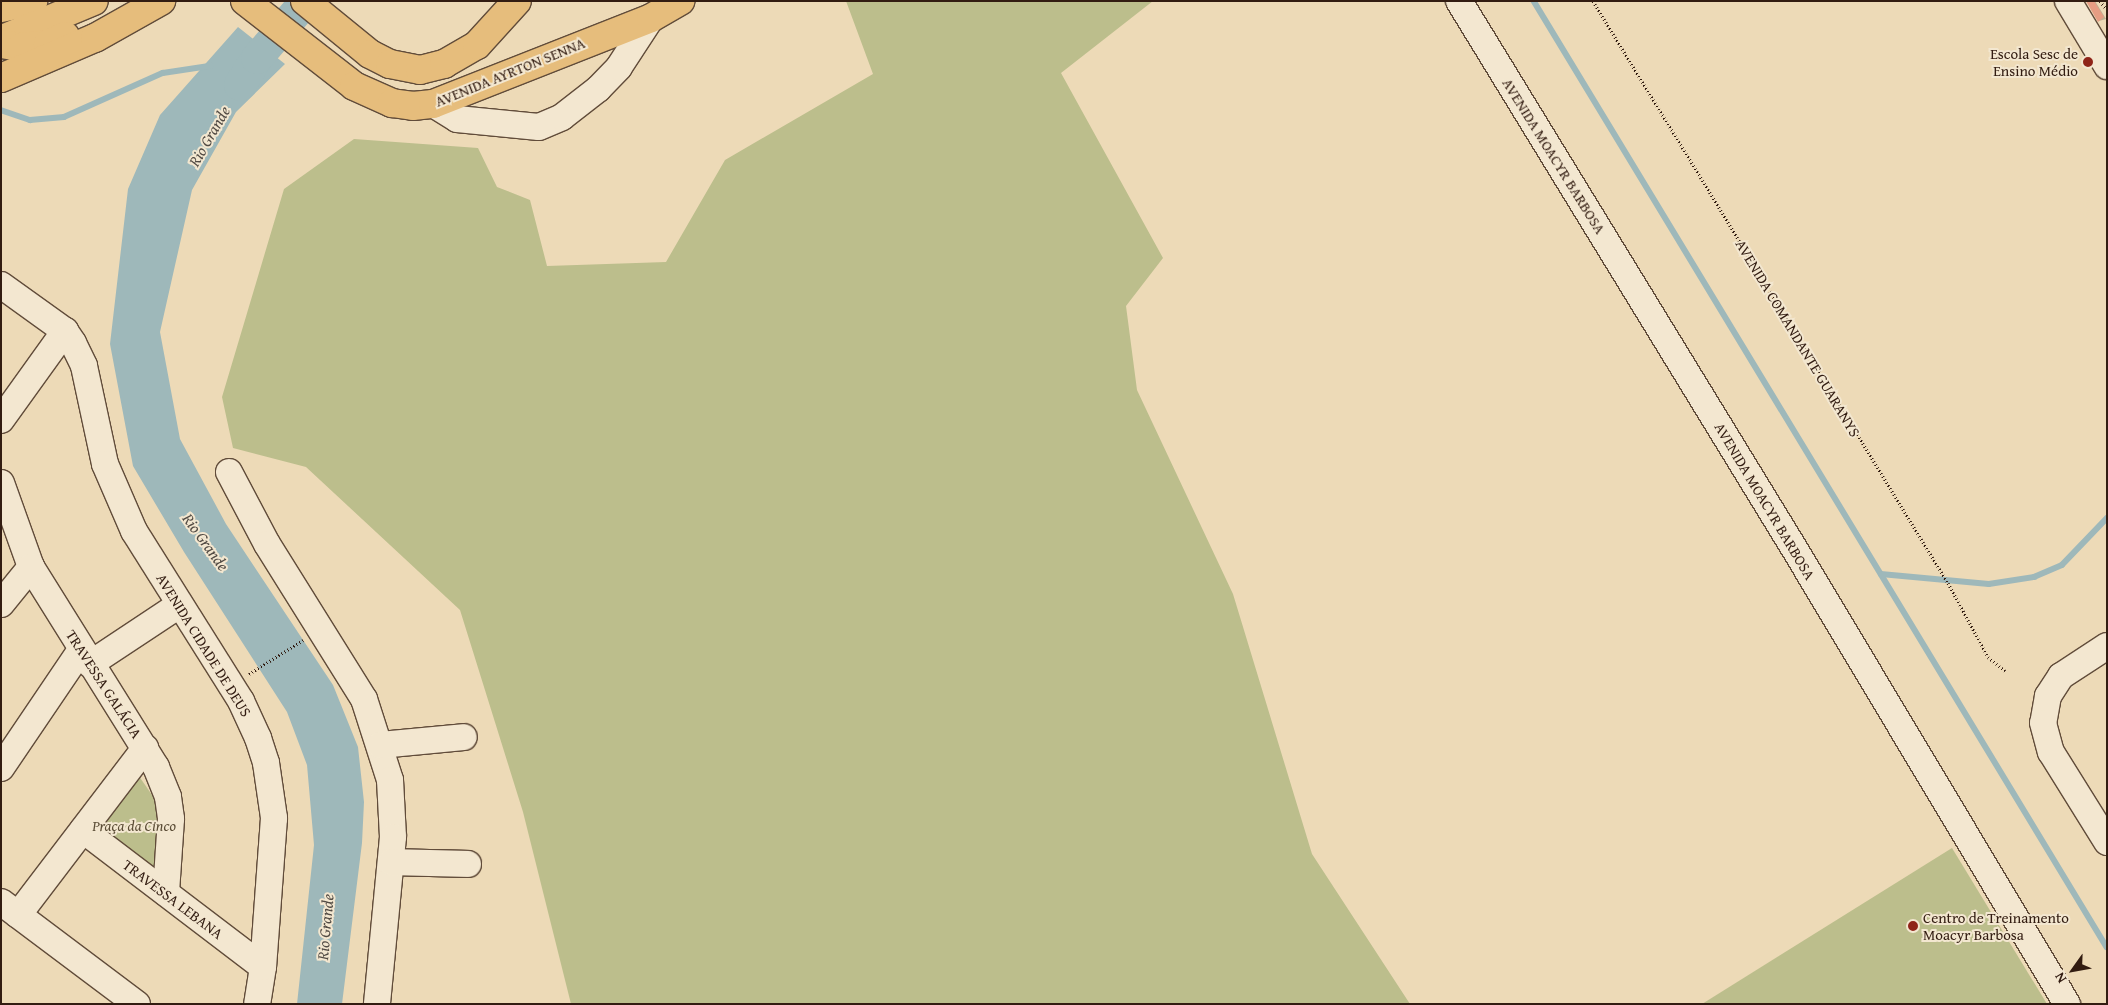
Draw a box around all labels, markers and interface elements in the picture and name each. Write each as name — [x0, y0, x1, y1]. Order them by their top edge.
street label: AVENIDA AYRTON SENNA — [432, 34, 588, 110]
place label: Escola Sesc de Ensino Médio — [1990, 44, 2078, 79]
marker: Escola Sesc de Ensino Médio — [2082, 56, 2094, 68]
street label: AVENIDA MOACYR BARBOSA — [1499, 75, 1609, 237]
water label: Rio Grande — [184, 102, 234, 170]
street label: AVENIDA COMANDANTE GUARANYS — [1732, 236, 1864, 440]
street label: AVENIDA MOACYR BARBOSA — [1711, 419, 1819, 583]
water label: Rio Grande — [179, 510, 233, 574]
street label: AVENIDA CIDADE DE DEUS — [153, 570, 255, 720]
street label: TRAVESSA GALÁCIA — [62, 626, 146, 742]
park label: Praça da Cinco — [92, 817, 176, 835]
street label: TRAVESSA LEBANA — [119, 855, 227, 943]
water label: Rio Grande — [313, 893, 337, 961]
place label: Centro de Treinamento Moacyr Barbosa — [1923, 908, 2069, 943]
marker: Centro de Treinamento Moacyr Barbosa — [1907, 920, 1919, 932]
north arrow — [2048, 945, 2098, 995]
text: N — [2049, 969, 2071, 987]

